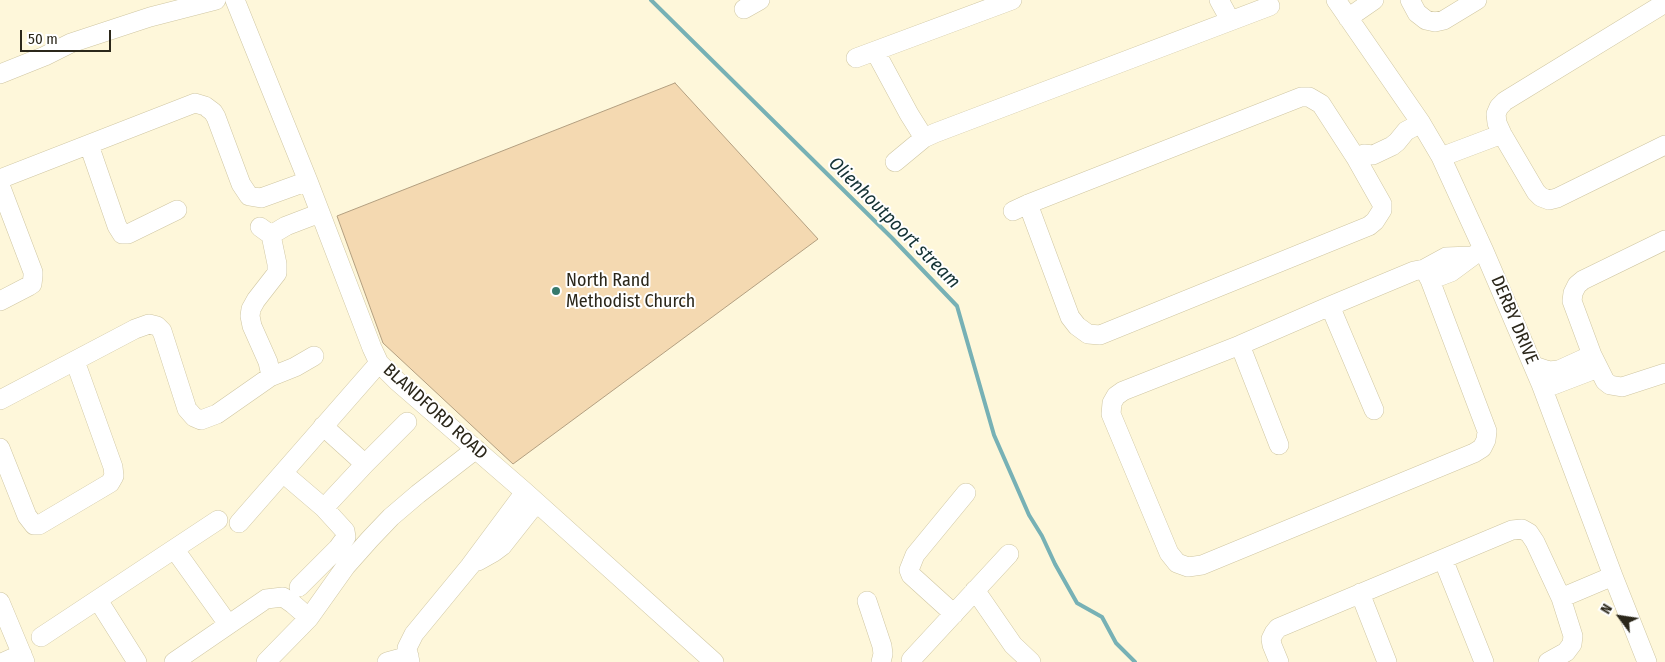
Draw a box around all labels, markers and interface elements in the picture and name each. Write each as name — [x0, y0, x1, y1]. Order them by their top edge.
scale bar — [22, 20, 114, 52]
text: 50 m — [28, 30, 58, 48]
water label: Olienhoutpoort stream — [823, 152, 965, 294]
place label: North Rand Methodist Church — [566, 270, 695, 312]
street label: DERBY DRIVE — [1486, 273, 1542, 367]
marker: North Rand Methodist Church — [550, 285, 562, 297]
street label: BLANDFORD ROAD — [378, 360, 492, 464]
north arrow — [1595, 592, 1645, 642]
text: N — [1597, 601, 1616, 617]

